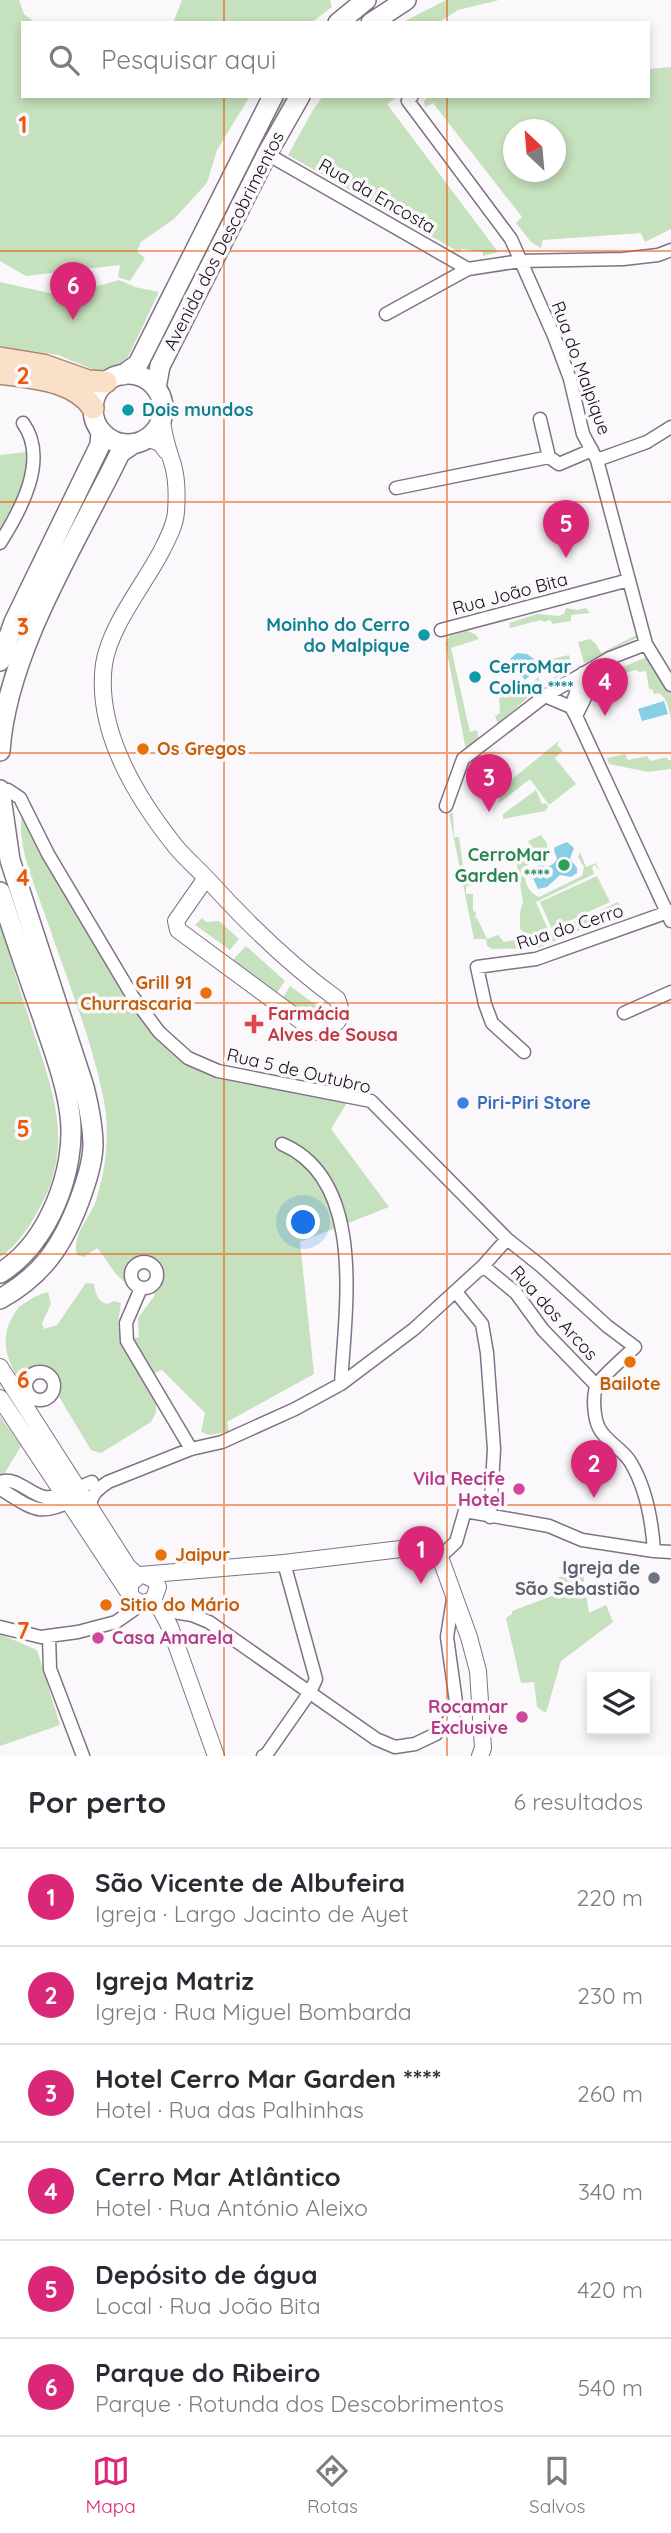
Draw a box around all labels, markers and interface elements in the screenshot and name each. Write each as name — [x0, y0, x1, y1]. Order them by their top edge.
search box — [21, 21, 650, 98]
icon: search — [45, 41, 83, 79]
text: Pesquisar aqui — [101, 43, 276, 76]
text: 1 — [19, 110, 27, 139]
north arrow — [503, 119, 566, 182]
street label: Avenida dos Descobrimentos — [158, 127, 289, 354]
street label: Rua da Encosta — [315, 153, 440, 238]
pin: 6 — [50, 262, 96, 320]
street label: Rua do Malpique — [547, 298, 616, 438]
text: 2 — [16, 361, 30, 390]
place label: Dois mundos — [142, 398, 254, 421]
marker: Dois mundos — [120, 402, 136, 418]
pin: 5 — [543, 500, 589, 558]
street label: Rua João Bita — [450, 567, 570, 620]
text: 3 — [17, 612, 29, 641]
place label: Moinho do Cerro do Malpique — [266, 613, 410, 657]
marker: Moinho do Cerro do Malpique — [416, 627, 432, 643]
place label: CerroMar Colina **** — [489, 655, 574, 699]
pin: 4 — [582, 658, 628, 716]
marker: CerroMar Colina **** — [467, 669, 483, 685]
place label: Os Gregos — [157, 737, 246, 760]
marker: Os Gregos — [135, 741, 151, 757]
pin: 3 — [466, 754, 512, 812]
place label: CerroMar Garden **** — [455, 843, 550, 887]
marker: CerroMar Garden **** — [556, 857, 572, 873]
text: 4 — [16, 863, 30, 892]
street label: Rua do Cerro — [514, 898, 626, 955]
place label: Grill 91 Churrascaria — [80, 971, 192, 1015]
marker: Grill 91 Churrascaria — [198, 985, 214, 1001]
place label: Farmácia Alves de Sousa — [268, 1002, 398, 1046]
marker: Farmácia Alves de Sousa — [246, 1016, 262, 1032]
street label: Rua 5 de Outubro — [225, 1043, 373, 1098]
place label: Piri-Piri Store — [477, 1091, 591, 1114]
marker: Piri-Piri Store — [455, 1095, 471, 1111]
text: 5 — [16, 1114, 30, 1143]
your location — [286, 1205, 320, 1239]
street label: Rua dos Arcos — [506, 1260, 603, 1365]
marker: Bailote — [622, 1354, 638, 1370]
text: 6 — [17, 1365, 29, 1394]
place label: Bailote — [599, 1372, 661, 1395]
pin: 2 — [571, 1440, 617, 1498]
place label: Vila Recife Hotel — [413, 1467, 505, 1511]
marker: Vila Recife Hotel — [511, 1481, 527, 1497]
pin: 1 — [398, 1526, 444, 1584]
place label: Jaipur — [175, 1543, 230, 1566]
marker: Jaipur — [153, 1547, 169, 1563]
place label: Igreja de São Sebastião — [515, 1556, 640, 1600]
marker: Igreja de São Sebastião — [646, 1570, 662, 1586]
place label: Sitio do Mário — [120, 1593, 240, 1616]
marker: Sitio do Mário — [98, 1597, 114, 1613]
text: 7 — [17, 1616, 30, 1645]
place label: Casa Amarela — [112, 1626, 233, 1649]
marker: Casa Amarela — [90, 1630, 106, 1646]
map controls — [587, 1672, 650, 1735]
button: layers — [587, 1672, 650, 1735]
place label: Rocamar Exclusive — [428, 1695, 508, 1739]
marker: Rocamar Exclusive — [514, 1709, 530, 1725]
text: Por perto — [28, 1783, 166, 1821]
text: 6 resultados — [514, 1787, 643, 1816]
text: São Vicente de Albufeira — [95, 1866, 405, 1899]
text: 1 — [47, 1883, 55, 1912]
text: 220 m — [577, 1883, 643, 1912]
text: Igreja · Largo Jacinto de Ayet — [95, 1899, 409, 1928]
text: Igreja Matriz — [95, 1964, 254, 1997]
text: 2 — [44, 1981, 58, 2010]
text: 230 m — [577, 1981, 643, 2010]
text: Igreja · Rua Miguel Bombarda — [95, 1997, 412, 2026]
text: Hotel Cerro Mar Garden **** — [95, 2062, 441, 2095]
text: 3 — [45, 2079, 57, 2108]
text: 260 m — [577, 2079, 643, 2108]
text: Hotel · Rua das Palhinhas — [95, 2095, 364, 2124]
text: Cerro Mar Atlântico — [95, 2160, 341, 2193]
text: 4 — [44, 2177, 58, 2206]
text: 340 m — [578, 2177, 643, 2206]
text: Hotel · Rua António Aleixo — [95, 2193, 368, 2222]
text: Depósito de água — [95, 2258, 318, 2291]
text: 5 — [44, 2275, 58, 2304]
text: 420 m — [577, 2275, 643, 2304]
text: Local · Rua João Bita — [95, 2291, 321, 2320]
text: Parque do Ribeiro — [95, 2356, 320, 2389]
text: 6 — [45, 2373, 57, 2402]
text: 540 m — [577, 2373, 643, 2402]
text: Parque · Rotunda dos Descobrimentos — [95, 2389, 504, 2418]
tab: Mapa — [86, 2452, 136, 2518]
tab: Rotas — [307, 2452, 358, 2518]
tab: Salvos — [529, 2452, 585, 2518]

